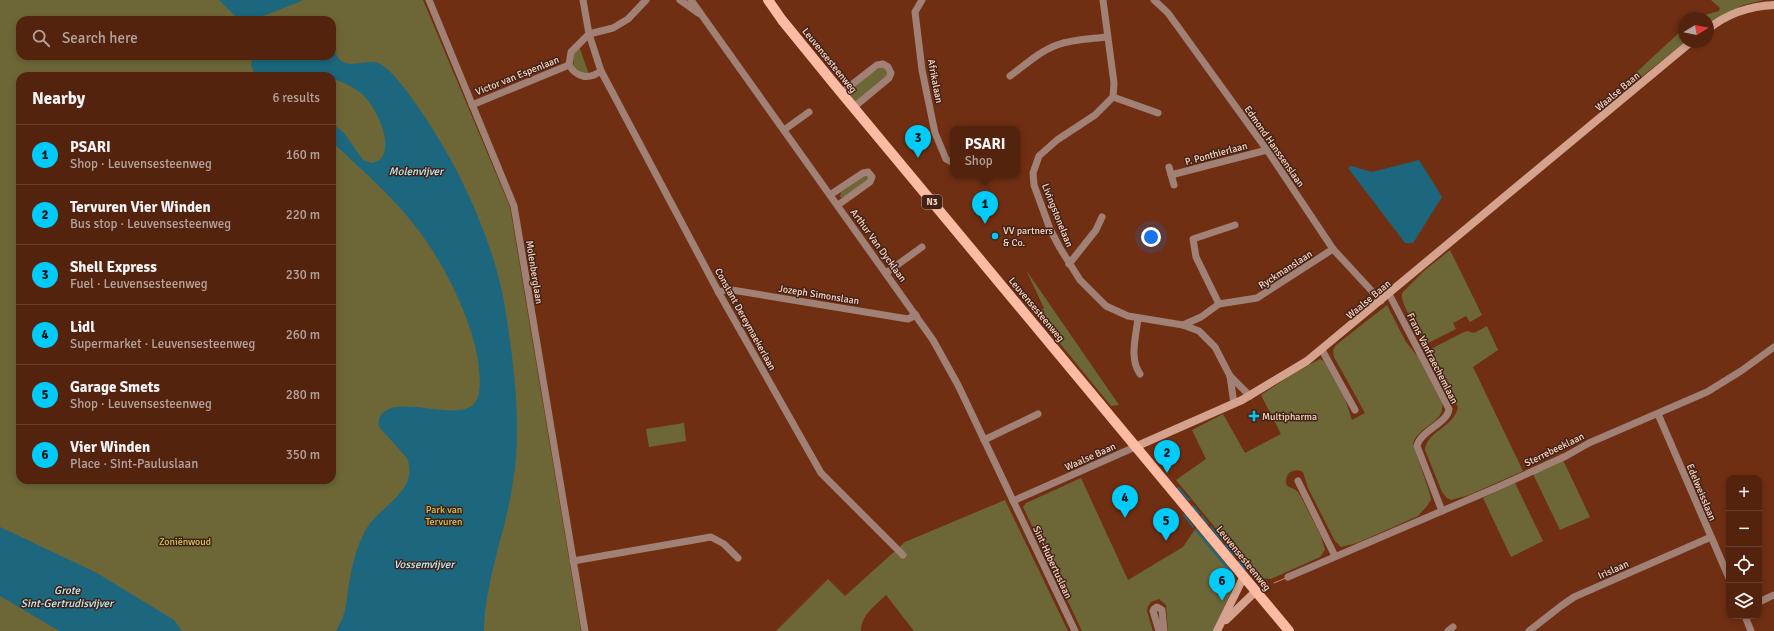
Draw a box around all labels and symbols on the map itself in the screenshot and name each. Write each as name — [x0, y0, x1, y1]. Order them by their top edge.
north arrow — [1678, 12, 1714, 48]
street label: Leuvensesteenweg — [799, 26, 859, 96]
street label: Victor van Espenlaan — [474, 54, 561, 98]
street label: Afrikalaan — [925, 58, 945, 104]
street label: Waalse Baan — [1593, 70, 1642, 114]
street label: Edmond Hanssenslaan — [1242, 104, 1307, 189]
pin: 3 — [905, 125, 931, 158]
street label: P. Ponthierlaan — [1184, 140, 1249, 168]
water label: Molenvijver — [389, 165, 445, 178]
street label: Livingstonelaan — [1039, 182, 1075, 249]
pin: 1 — [972, 191, 998, 224]
road number: N3 — [922, 195, 942, 209]
street label: Arthur Van Dycklaan — [848, 207, 909, 285]
place label: VV partners & Co. — [1003, 225, 1054, 249]
your location — [1141, 227, 1161, 247]
marker: VV partners & Co. — [990, 231, 1000, 241]
street label: Molenberglaan — [523, 239, 545, 305]
street label: Ryckmanslaan — [1256, 248, 1315, 292]
street label: Constant Dereymaekerlaan — [712, 266, 778, 373]
street label: Leuvensesteenweg — [1006, 275, 1067, 344]
street label: Waalse Baan — [1344, 278, 1393, 322]
street label: Jozeph Simonslaan — [778, 283, 860, 307]
street label: Frans Vanfraechemlaan — [1404, 311, 1460, 406]
marker: Multipharma — [1249, 411, 1259, 421]
place label: Multipharma — [1262, 411, 1317, 423]
street label: Sterrebeeklaan — [1523, 430, 1586, 470]
street label: Waalse Baan — [1063, 440, 1118, 473]
pin: 2 — [1154, 440, 1180, 473]
street label: Edelweisslaan — [1684, 462, 1718, 523]
pin: 4 — [1112, 485, 1138, 518]
park label: Park van Tervuren — [425, 504, 463, 528]
pin: 5 — [1153, 508, 1179, 541]
street label: Sint-Hubertuslaan — [1030, 524, 1074, 601]
street label: Leuvensesteenweg — [1213, 524, 1273, 594]
park label: Zoniënwoud — [159, 536, 211, 548]
water label: Vossemvijver — [394, 558, 456, 571]
street label: Irislaan — [1596, 558, 1631, 582]
pin: 6 — [1209, 568, 1235, 601]
water label: Grote Sint-Gertrudisvijver — [21, 584, 115, 610]

